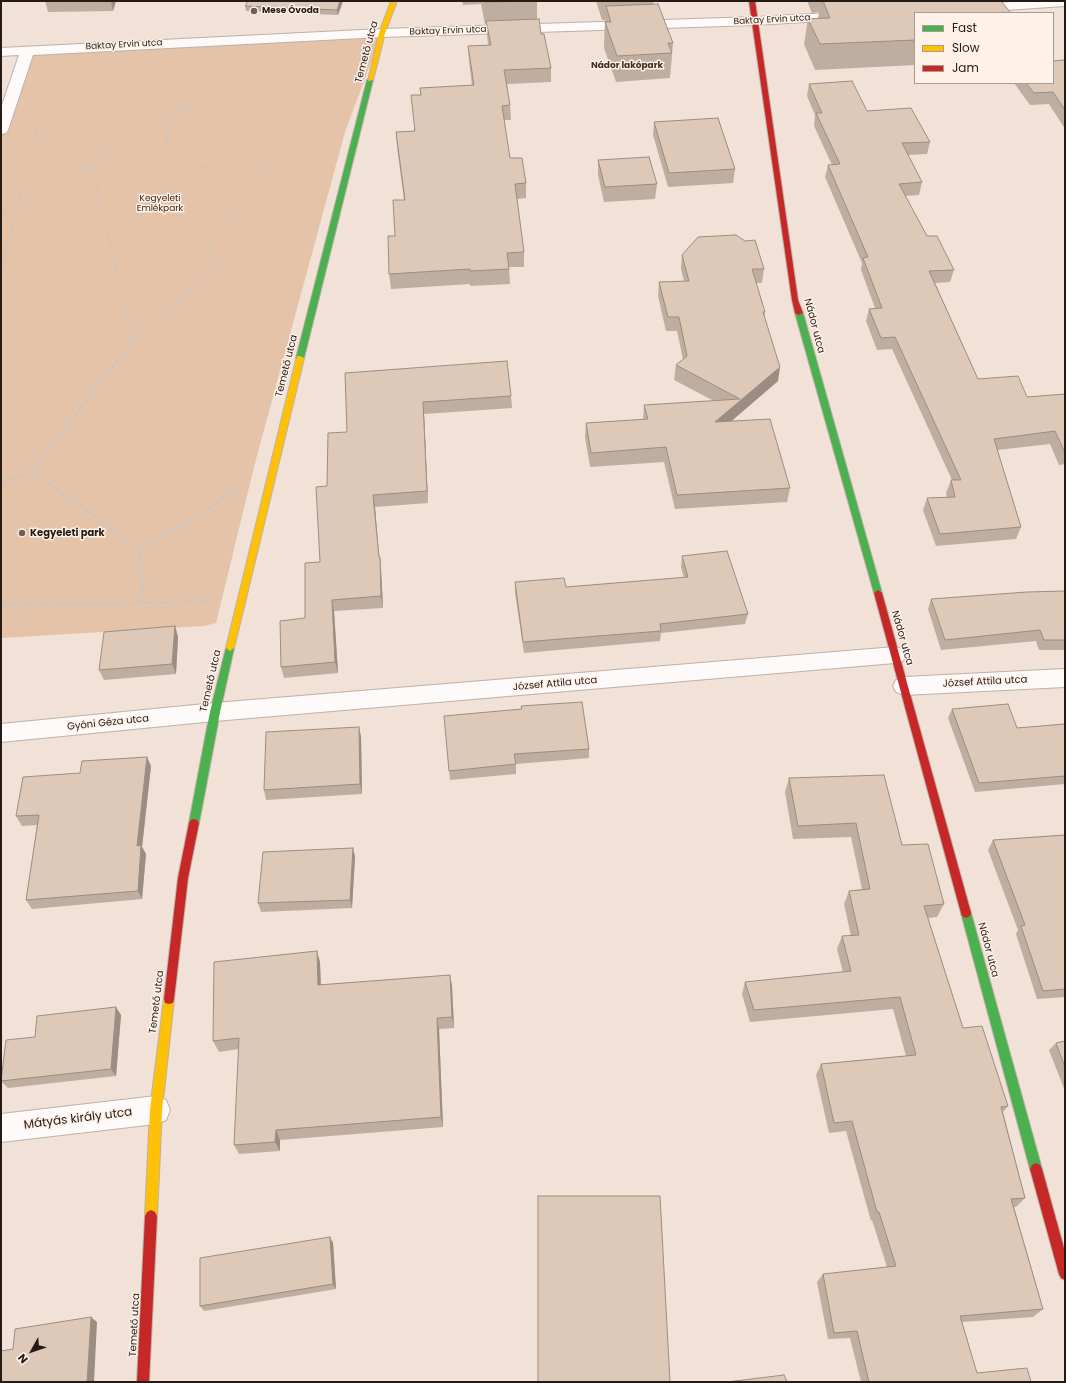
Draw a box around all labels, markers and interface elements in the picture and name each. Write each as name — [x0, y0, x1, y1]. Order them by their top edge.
marker: Mese Óvoda — [249, 6, 259, 16]
place label: Mese Óvoda — [262, 6, 319, 16]
legend — [914, 12, 1054, 84]
street label: Baktay Ervin utca — [733, 13, 811, 27]
text: Fast — [952, 19, 977, 36]
street label: Temető utca — [353, 20, 381, 84]
street label: Baktay Ervin utca — [409, 24, 487, 38]
street label: Baktay Ervin utca — [85, 38, 163, 52]
text: Slow — [952, 39, 980, 56]
text: Jam — [952, 59, 979, 76]
district label: Nádor lakópark — [591, 61, 663, 71]
park label: Kegyeleti Emlékpark — [137, 194, 183, 215]
street label: Nádor utca — [801, 297, 827, 355]
street label: Temető utca — [273, 334, 301, 398]
place label: Kegyeleti park — [30, 527, 105, 539]
marker: Kegyeleti park — [17, 528, 27, 538]
street label: Nádor utca — [888, 609, 916, 667]
street label: Temető utca — [198, 649, 224, 713]
street label: József Attila utca — [512, 674, 598, 694]
street label: József Attila utca — [942, 674, 1028, 690]
street label: Gyóni Géza utca — [67, 713, 149, 733]
street label: Nádor utca — [975, 921, 1001, 979]
street label: Temető utca — [147, 970, 167, 1034]
street label: Mátyás király utca — [23, 1105, 133, 1133]
street label: Temető utca — [127, 1293, 143, 1357]
north arrow — [12, 1331, 52, 1371]
text: N — [14, 1350, 32, 1367]

